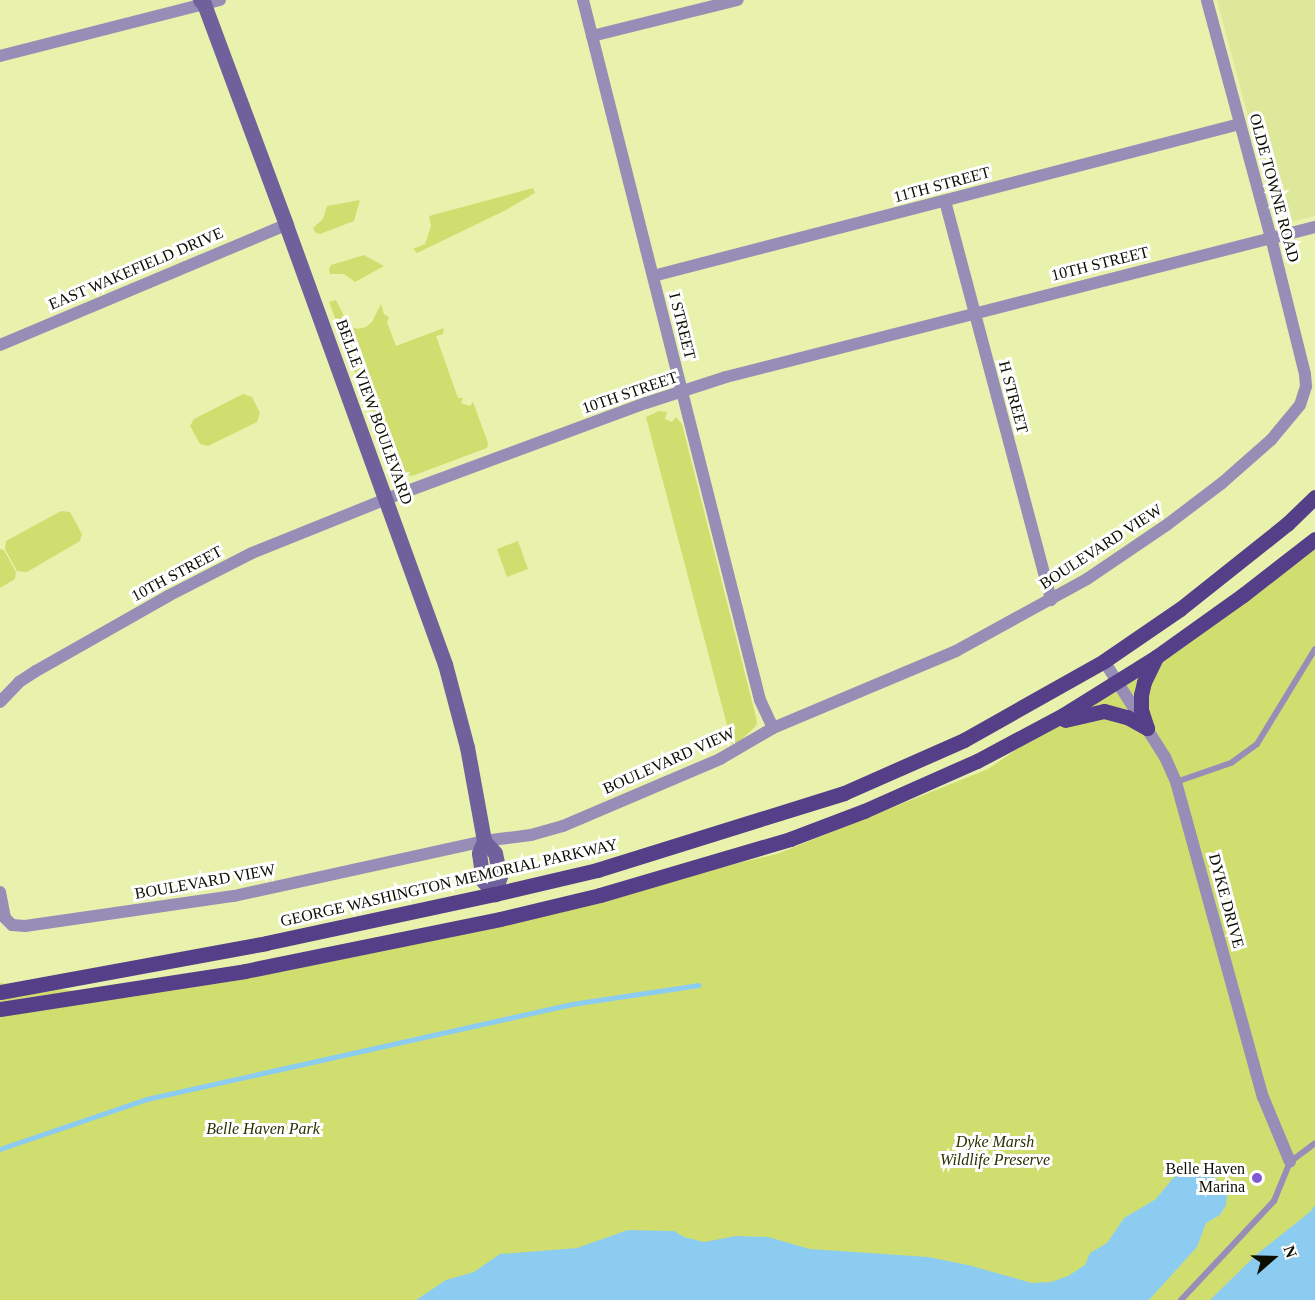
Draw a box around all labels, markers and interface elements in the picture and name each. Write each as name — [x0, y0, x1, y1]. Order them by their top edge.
street label: OLDE TOWNE ROAD — [1245, 111, 1303, 265]
street label: 11TH STREET — [892, 163, 992, 207]
street label: EAST WAKEFIELD DRIVE — [46, 223, 226, 315]
street label: 10TH STREET — [1049, 243, 1151, 285]
street label: I STREET — [664, 291, 700, 361]
street label: BELLE VIEW BOULEVARD — [331, 317, 417, 507]
street label: H STREET — [994, 359, 1032, 435]
street label: 10TH STREET — [580, 368, 680, 418]
street label: BOULEVARD VIEW — [1036, 500, 1166, 594]
street label: 10TH STREET — [128, 542, 226, 606]
street label: BOULEVARD VIEW — [600, 723, 738, 799]
street label: GEORGE WASHINGTON MEMORIAL PARKWAY — [278, 835, 620, 931]
street label: DYKE DRIVE — [1204, 852, 1248, 950]
street label: BOULEVARD VIEW — [133, 860, 277, 904]
park label: Belle Haven Park — [206, 1119, 320, 1139]
park label: Dyke Marsh Wildlife Preserve — [940, 1132, 1050, 1170]
place label: Belle Haven Marina — [1165, 1159, 1245, 1197]
marker: Belle Haven Marina — [1250, 1171, 1264, 1185]
north arrow — [1243, 1228, 1303, 1288]
text: N — [1280, 1243, 1300, 1260]

